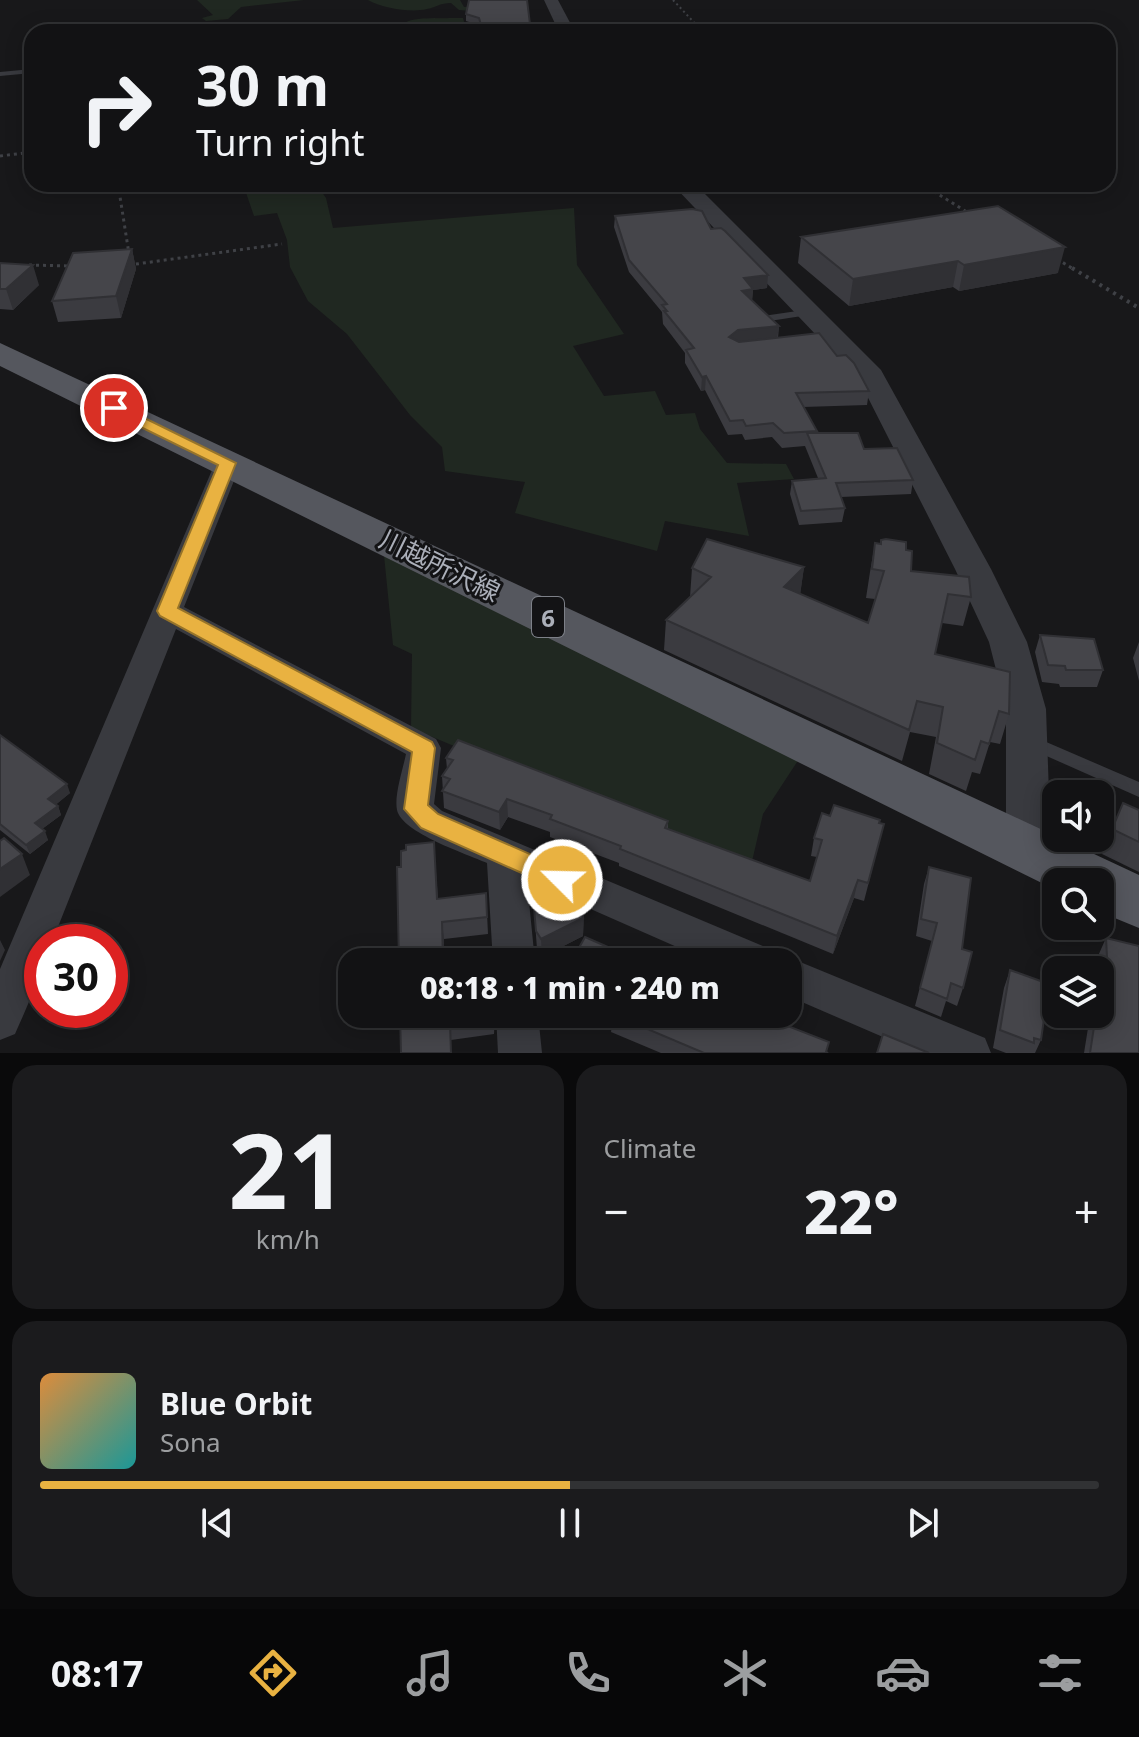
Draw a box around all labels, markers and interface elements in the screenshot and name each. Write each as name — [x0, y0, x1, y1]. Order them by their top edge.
text: 30 m — [196, 46, 329, 122]
icon: right — [64, 56, 168, 160]
text: Turn right — [196, 118, 364, 167]
pin — [80, 374, 148, 442]
icon: arrive — [92, 386, 136, 430]
street label: 川越所沢線 — [374, 520, 506, 610]
road number: 6 — [532, 597, 564, 637]
map controls — [1042, 780, 1114, 1028]
button: sound — [1042, 780, 1114, 852]
position arrow — [520, 838, 604, 922]
button: search — [1042, 868, 1114, 940]
speed limit sign: 30 — [24, 924, 128, 1028]
button: layers — [1042, 956, 1114, 1028]
text: 08:18 · 1 min · 240 m — [420, 967, 720, 1008]
text: 21 — [228, 1098, 347, 1239]
text: Climate — [604, 1130, 696, 1166]
text: 22° — [804, 1170, 899, 1252]
text: − — [604, 1181, 629, 1241]
text: + — [1074, 1181, 1099, 1241]
text: km/h — [256, 1221, 320, 1257]
text: Blue Orbit — [160, 1383, 312, 1424]
text: Sona — [160, 1424, 221, 1460]
icon: previous — [195, 1501, 239, 1545]
icon: pause — [548, 1501, 592, 1545]
icon: next — [901, 1501, 945, 1545]
icon: directions — [245, 1645, 301, 1701]
icon: music — [402, 1645, 458, 1701]
icon: phone — [560, 1645, 616, 1701]
icon: climate — [717, 1645, 773, 1701]
icon: car — [875, 1645, 931, 1701]
icon: filters — [1032, 1645, 1088, 1701]
text: 08:17 — [51, 1649, 143, 1698]

